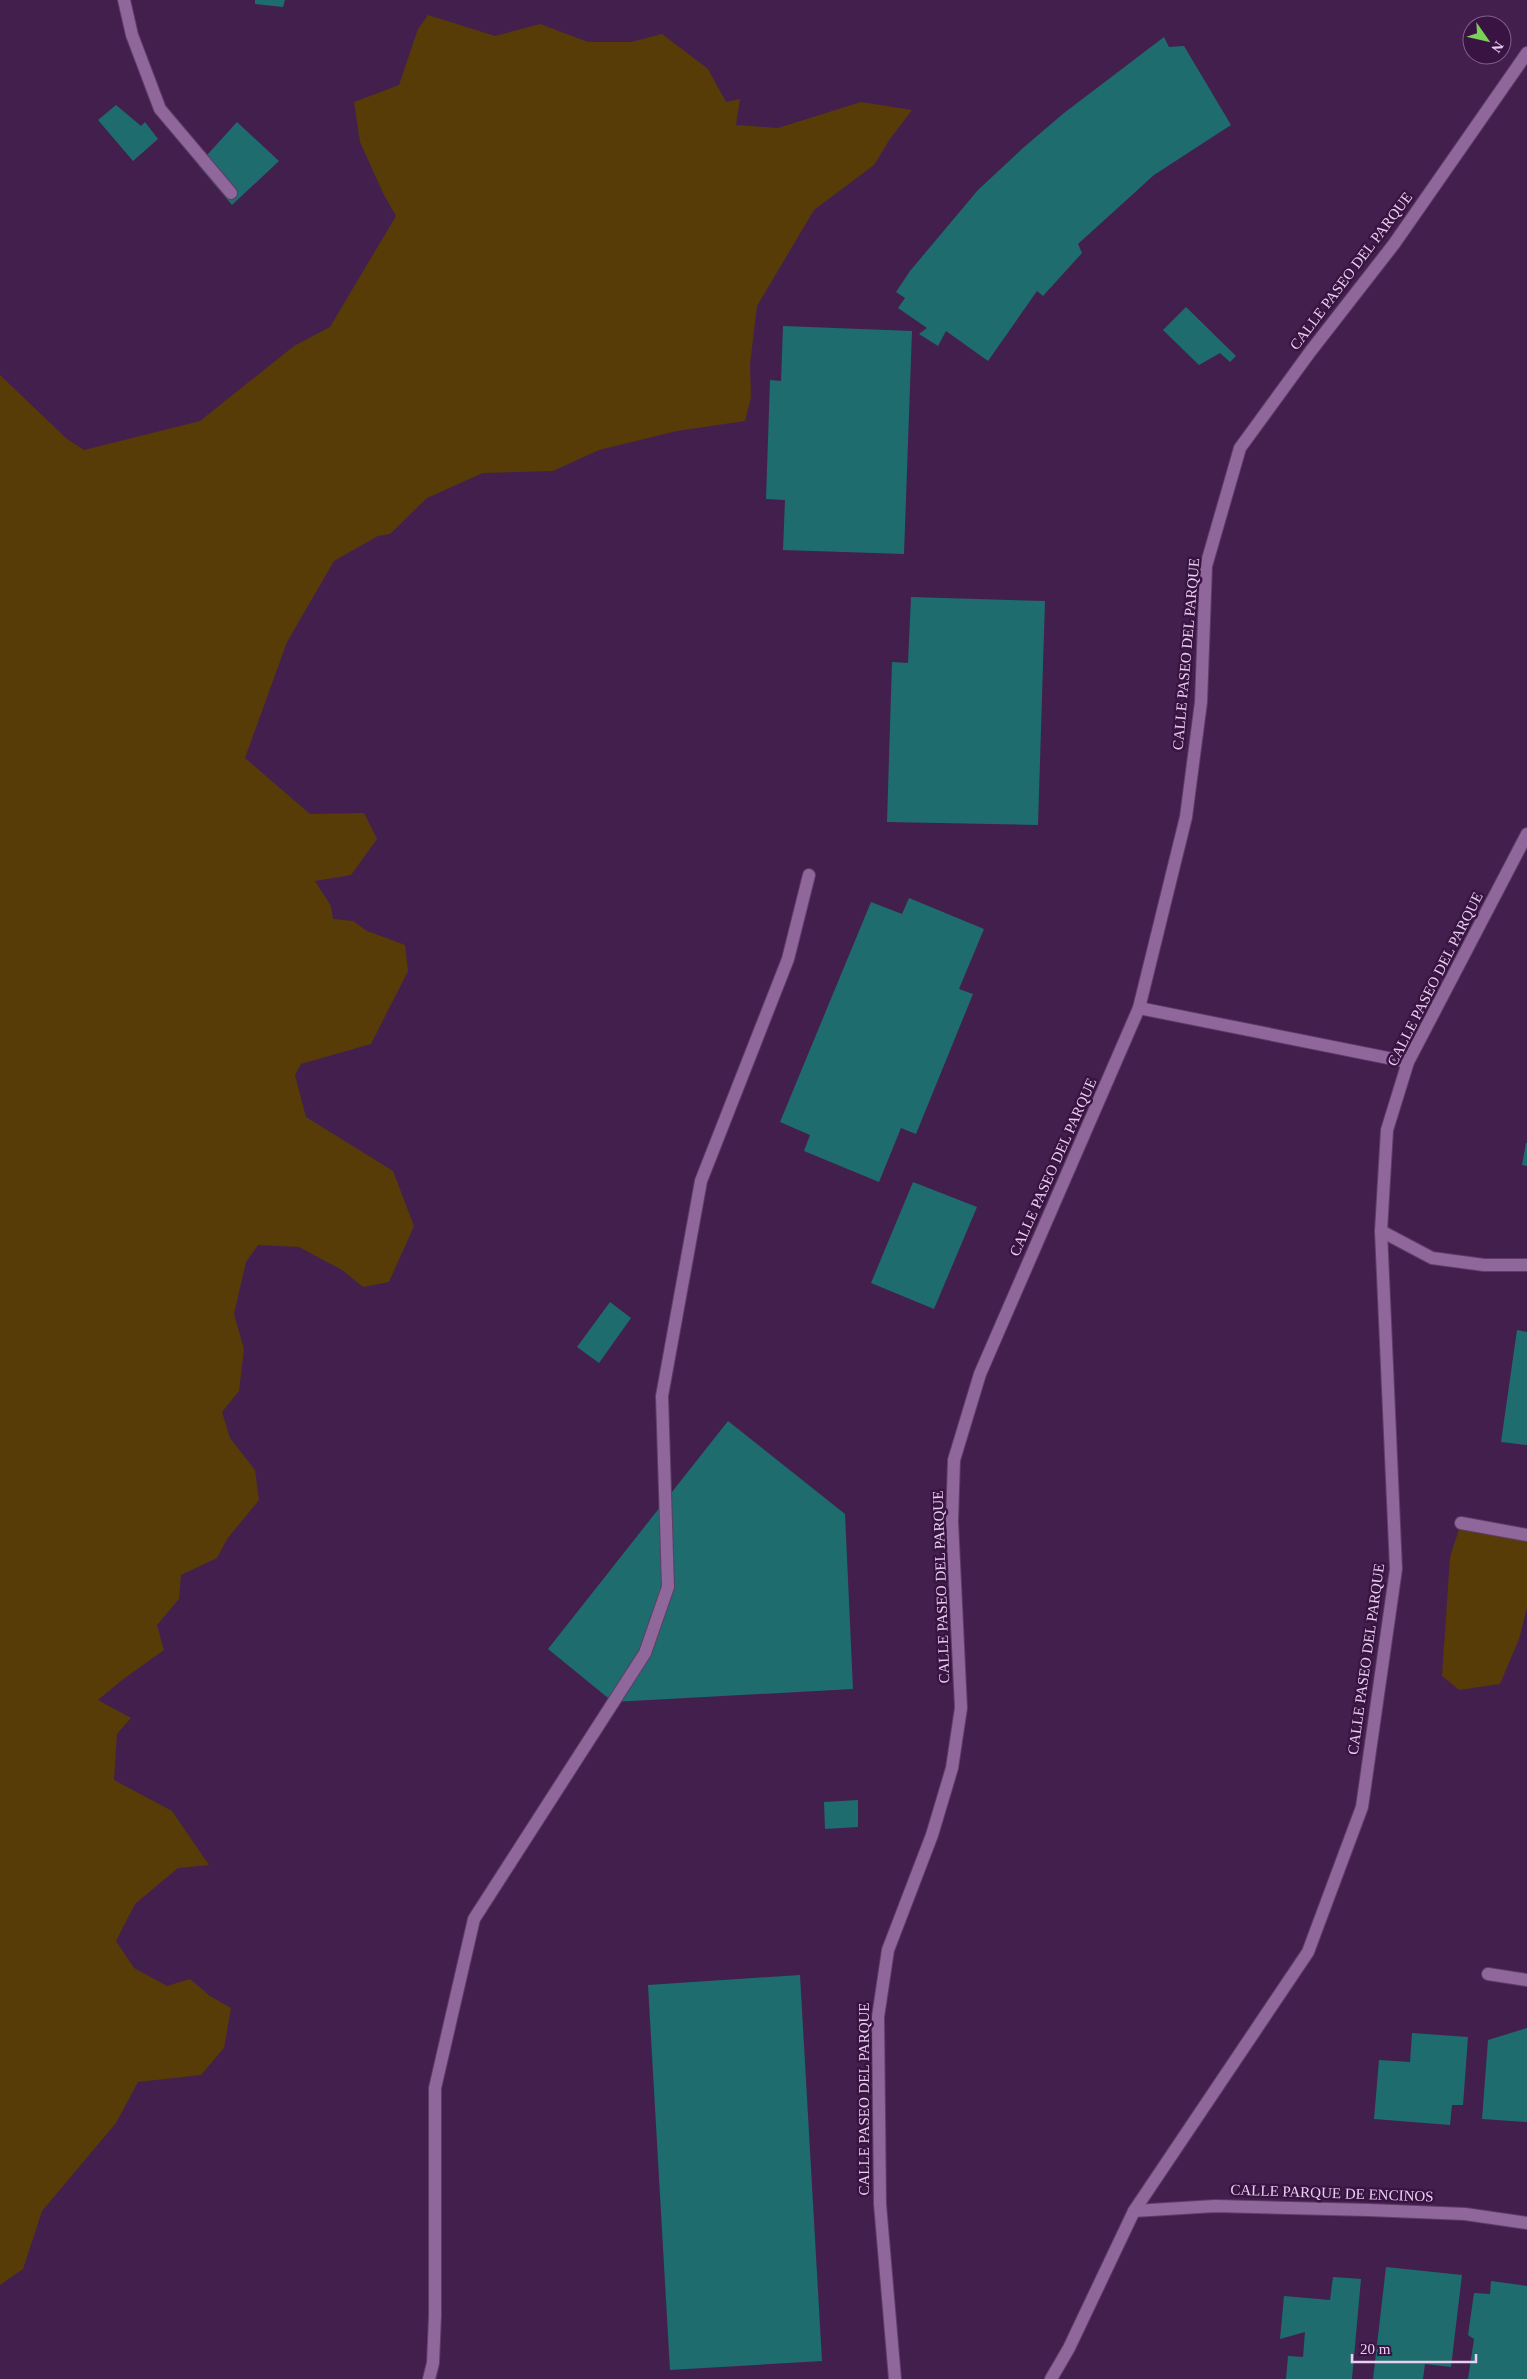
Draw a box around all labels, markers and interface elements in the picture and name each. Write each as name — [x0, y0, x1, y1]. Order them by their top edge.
north arrow — [1462, 15, 1512, 65]
text: N — [1488, 39, 1506, 55]
street label: CALLE PASEO DEL PARQUE — [1287, 189, 1415, 353]
street label: CALLE PASEO DEL PARQUE — [1170, 557, 1202, 751]
street label: CALLE PASEO DEL PARQUE — [1384, 889, 1486, 1069]
street label: CALLE PASEO DEL PARQUE — [1006, 1076, 1100, 1258]
street label: CALLE PASEO DEL PARQUE — [930, 1490, 952, 1684]
street label: CALLE PASEO DEL PARQUE — [1345, 1562, 1387, 1756]
street label: CALLE PASEO DEL PARQUE — [856, 2003, 872, 2195]
street label: CALLE PARQUE DE ENCINOS — [1230, 2181, 1434, 2205]
scale bar — [1352, 2332, 1476, 2364]
text: 20 m — [1360, 2341, 1391, 2357]

